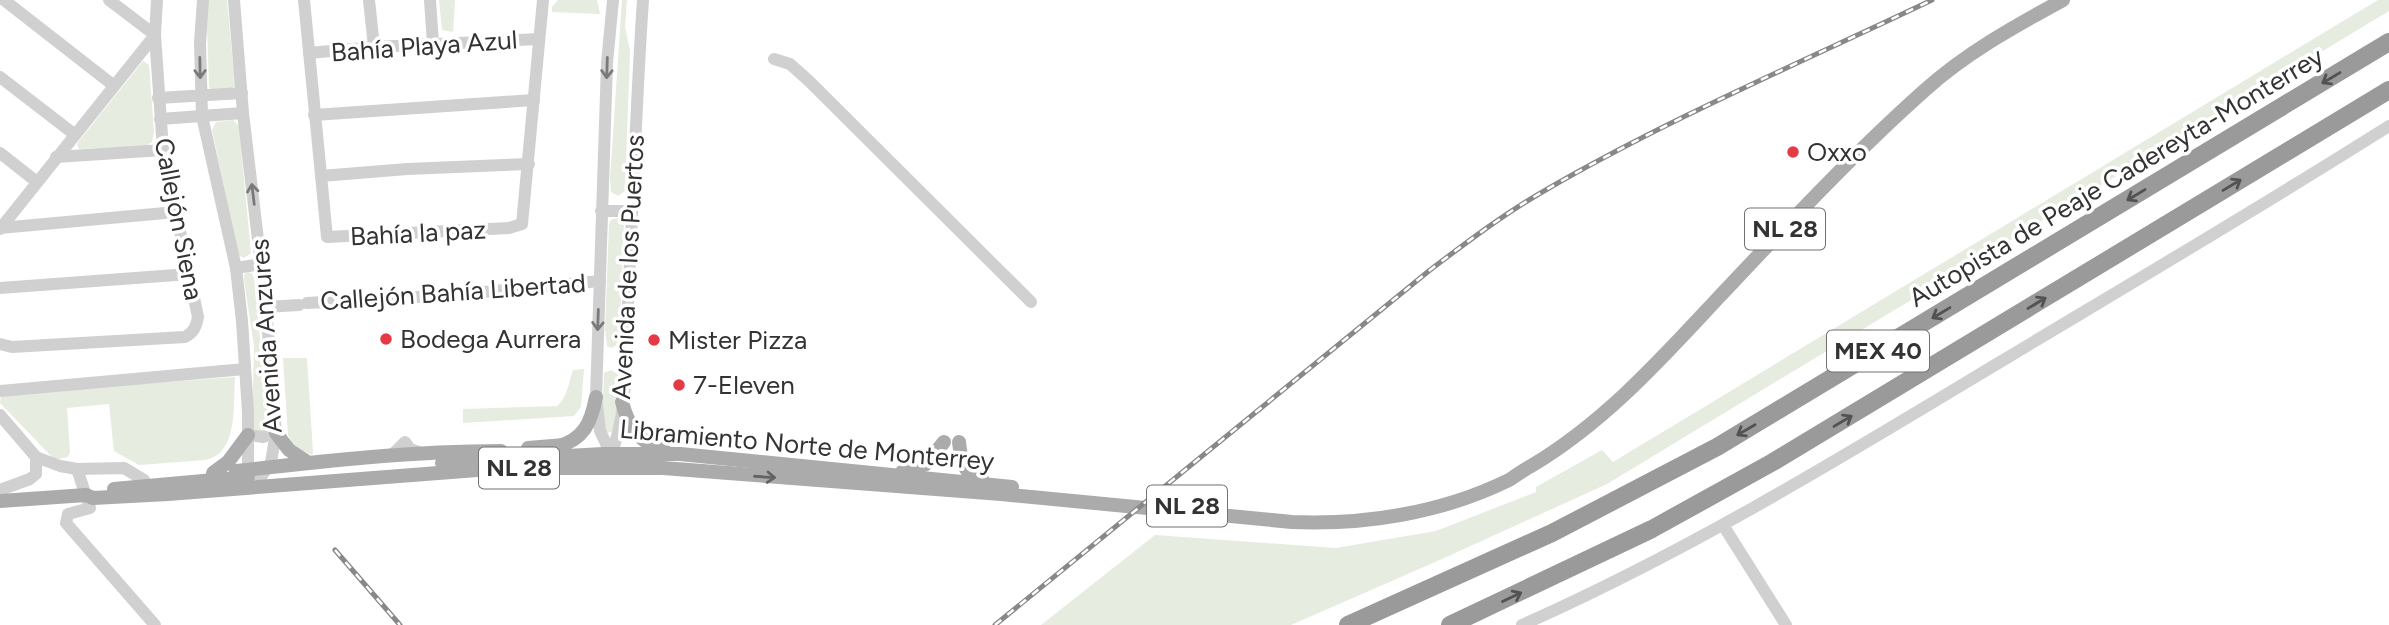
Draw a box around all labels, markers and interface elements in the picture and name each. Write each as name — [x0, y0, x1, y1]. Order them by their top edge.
street label: Bahía Playa Azul — [330, 24, 518, 68]
street label: Autopista de Peaje Cadereyta-Monterrey — [1903, 40, 2329, 314]
one-way arrow — [193, 56, 207, 79]
one-way arrow — [600, 56, 613, 79]
one-way arrow — [2321, 71, 2341, 85]
street label: Avenida de los Puertos — [605, 134, 651, 400]
street label: Callejón Siena — [148, 135, 210, 303]
place label: Oxxo — [1807, 136, 1867, 168]
marker: Oxxo — [1785, 144, 1801, 160]
one-way arrow — [2222, 178, 2242, 192]
one-way arrow — [247, 183, 260, 206]
one-way arrow — [2126, 189, 2146, 203]
road number: NL 28 — [1745, 209, 1825, 250]
street label: Bahía la paz — [349, 213, 487, 253]
street label: Avenida Anzures — [243, 238, 289, 434]
street label: Callejón Bahía Libertad — [319, 267, 587, 317]
one-way arrow — [2027, 295, 2047, 309]
one-way arrow — [1932, 306, 1952, 320]
one-way arrow — [592, 308, 605, 331]
place label: Bodega Aurrera — [400, 323, 581, 355]
place label: Mister Pizza — [668, 324, 807, 356]
road number: MEX 40 — [1827, 330, 1929, 372]
marker: Bodega Aurrera — [378, 331, 394, 347]
marker: Mister Pizza — [646, 332, 662, 348]
place label: 7-Eleven — [693, 369, 795, 401]
marker: 7-Eleven — [671, 377, 687, 393]
street label: Libramiento Norte de Monterrey — [618, 413, 996, 477]
one-way arrow — [1832, 413, 1852, 427]
one-way arrow — [1736, 423, 1756, 437]
road number: NL 28 — [479, 448, 559, 489]
one-way arrow — [753, 471, 775, 484]
road number: NL 28 — [1147, 486, 1227, 526]
one-way arrow — [1501, 590, 1523, 603]

